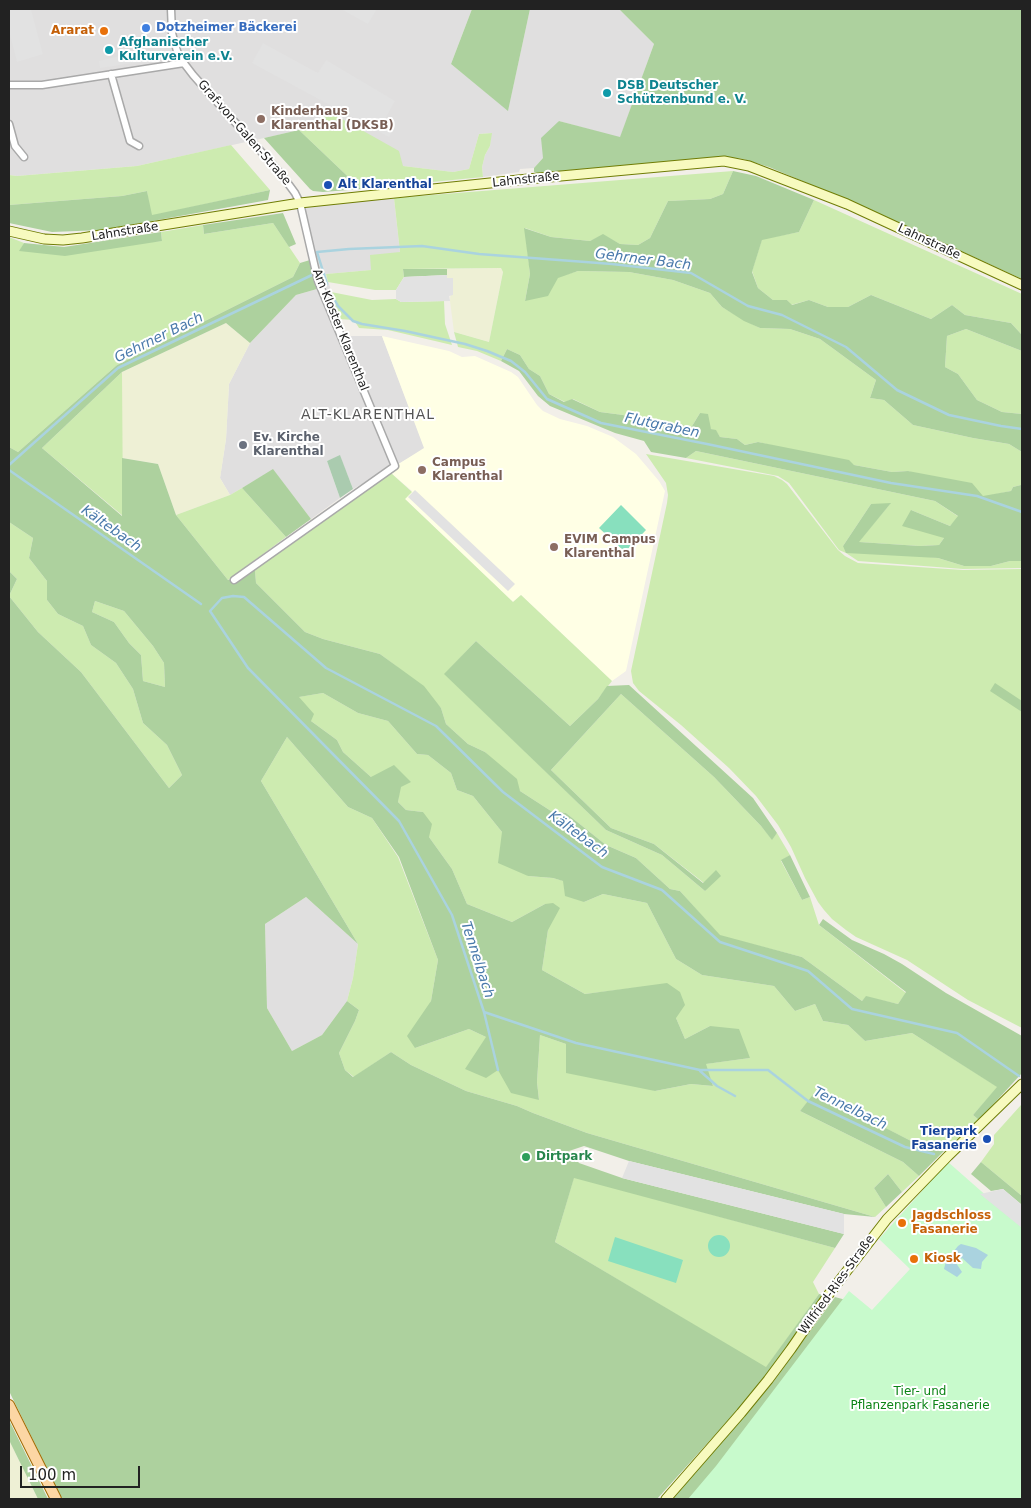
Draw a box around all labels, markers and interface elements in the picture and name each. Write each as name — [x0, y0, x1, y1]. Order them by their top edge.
place label: Dotzheimer Bäckerei — [156, 21, 297, 35]
marker: Dotzheimer Bäckerei — [140, 22, 152, 34]
place label: Ararat — [51, 24, 94, 38]
marker: Ararat — [98, 25, 110, 37]
place label: Afghanischer Kulturverein e.V. — [119, 36, 233, 64]
marker: Afghanischer Kulturverein e.V. — [103, 44, 115, 56]
street label: Graf-von-Galen-Straße — [194, 77, 294, 189]
place label: DSB Deutscher Schützenbund e. V. — [617, 79, 747, 107]
marker: DSB Deutscher Schützenbund e. V. — [601, 87, 613, 99]
place label: Kinderhaus Klarenthal (DKSB) — [271, 105, 394, 133]
marker: Kinderhaus Klarenthal (DKSB) — [255, 113, 267, 125]
street label: Lahnstraße — [492, 169, 560, 191]
place label: Alt Klarenthal — [338, 178, 432, 192]
marker: Alt Klarenthal — [322, 179, 334, 191]
street label: Lahnstraße — [91, 220, 159, 244]
street label: Lahnstraße — [895, 221, 963, 263]
water label: Gehrner Bach — [594, 246, 692, 274]
street label: Am Kloster Klarenthal — [309, 267, 371, 393]
water label: Gehrner Bach — [112, 309, 206, 367]
district label: ALT-KLARENTHAL — [299, 407, 437, 423]
water label: Flutgraben — [623, 410, 701, 442]
place label: Ev. Kirche Klarenthal — [253, 431, 324, 459]
marker: Ev. Kirche Klarenthal — [237, 439, 249, 451]
place label: Campus Klarenthal — [432, 456, 503, 484]
marker: Campus Klarenthal — [416, 464, 428, 476]
water label: Kältebach — [78, 502, 144, 556]
place label: EVIM Campus Klarenthal — [564, 533, 656, 561]
marker: EVIM Campus Klarenthal — [548, 541, 560, 553]
water label: Kältebach — [545, 808, 611, 862]
water label: Tennelbach — [457, 919, 497, 1001]
water label: Tennelbach — [810, 1084, 890, 1134]
place label: Tierpark Fasanerie — [911, 1125, 977, 1153]
marker: Tierpark Fasanerie — [981, 1133, 993, 1145]
place label: Dirtpark — [536, 1150, 592, 1164]
marker: Dirtpark — [520, 1151, 532, 1163]
place label: Jagdschloss Fasanerie — [912, 1209, 991, 1237]
marker: Jagdschloss Fasanerie — [896, 1217, 908, 1229]
street label: Wilfried-Ries-Straße — [796, 1233, 878, 1337]
place label: Kiosk — [924, 1252, 961, 1266]
marker: Kiosk — [908, 1253, 920, 1265]
park label: Tier- und Pflanzenpark Fasanerie — [850, 1385, 990, 1413]
scale bar — [22, 1456, 142, 1488]
text: 100 m — [28, 1466, 76, 1484]

